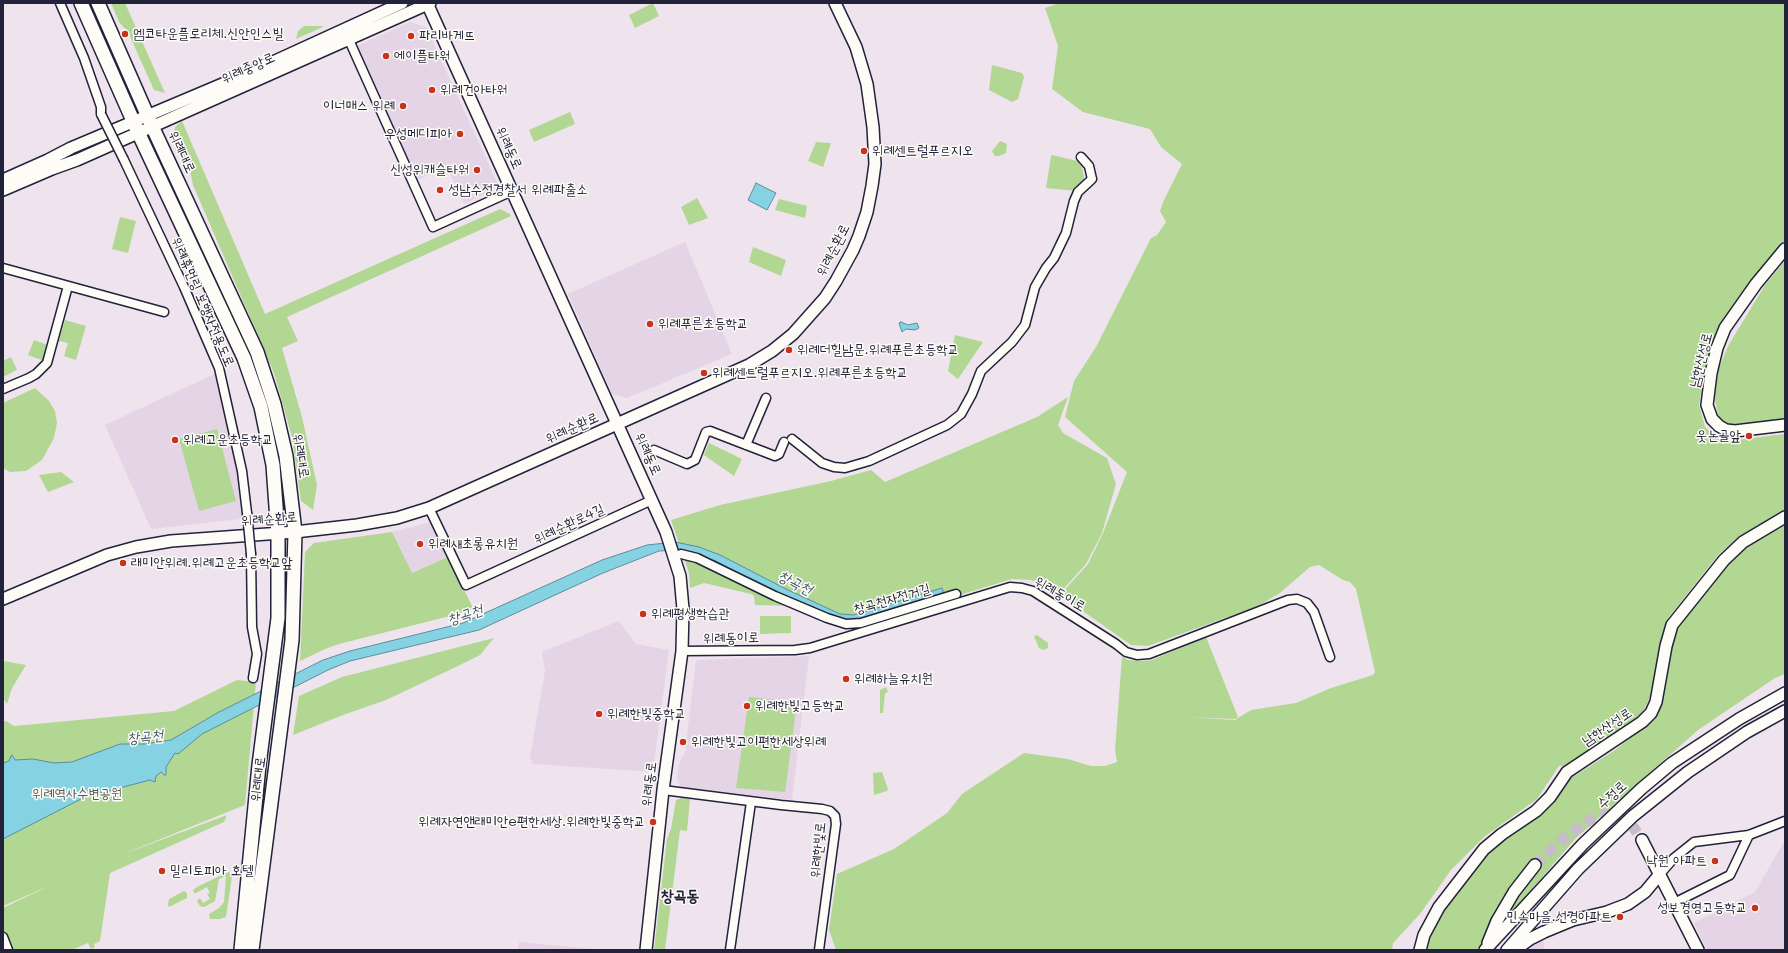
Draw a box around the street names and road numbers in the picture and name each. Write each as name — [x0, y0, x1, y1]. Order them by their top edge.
street label: 위례중앙로 — [219, 49, 277, 87]
street label: 위례동로 — [492, 124, 526, 172]
street label: 위례대로 — [165, 128, 199, 176]
street label: 위례순환로 — [813, 221, 853, 279]
street label: 위례휴먼링 보행자전용도로 — [168, 234, 238, 370]
street label: 남한산성로 — [1686, 331, 1716, 389]
street label: 위례순환로 — [543, 409, 601, 447]
street label: 위례동로 — [631, 430, 665, 478]
street label: 위례대로 — [289, 432, 313, 480]
street label: 위례순환로4길 — [531, 500, 607, 548]
street label: 위례순환로 — [240, 509, 298, 529]
street label: 위례동이로 — [1031, 573, 1089, 615]
street label: 창곡천자전거길 — [852, 580, 932, 618]
street label: 위례동이로 — [703, 629, 759, 647]
street label: 남한산성로 — [1579, 704, 1635, 750]
street label: 위례대로 — [247, 756, 269, 802]
street label: 위례동로 — [638, 761, 660, 807]
street label: 수정로 — [1594, 777, 1630, 813]
street label: 위례한빛로 — [807, 821, 829, 879]

